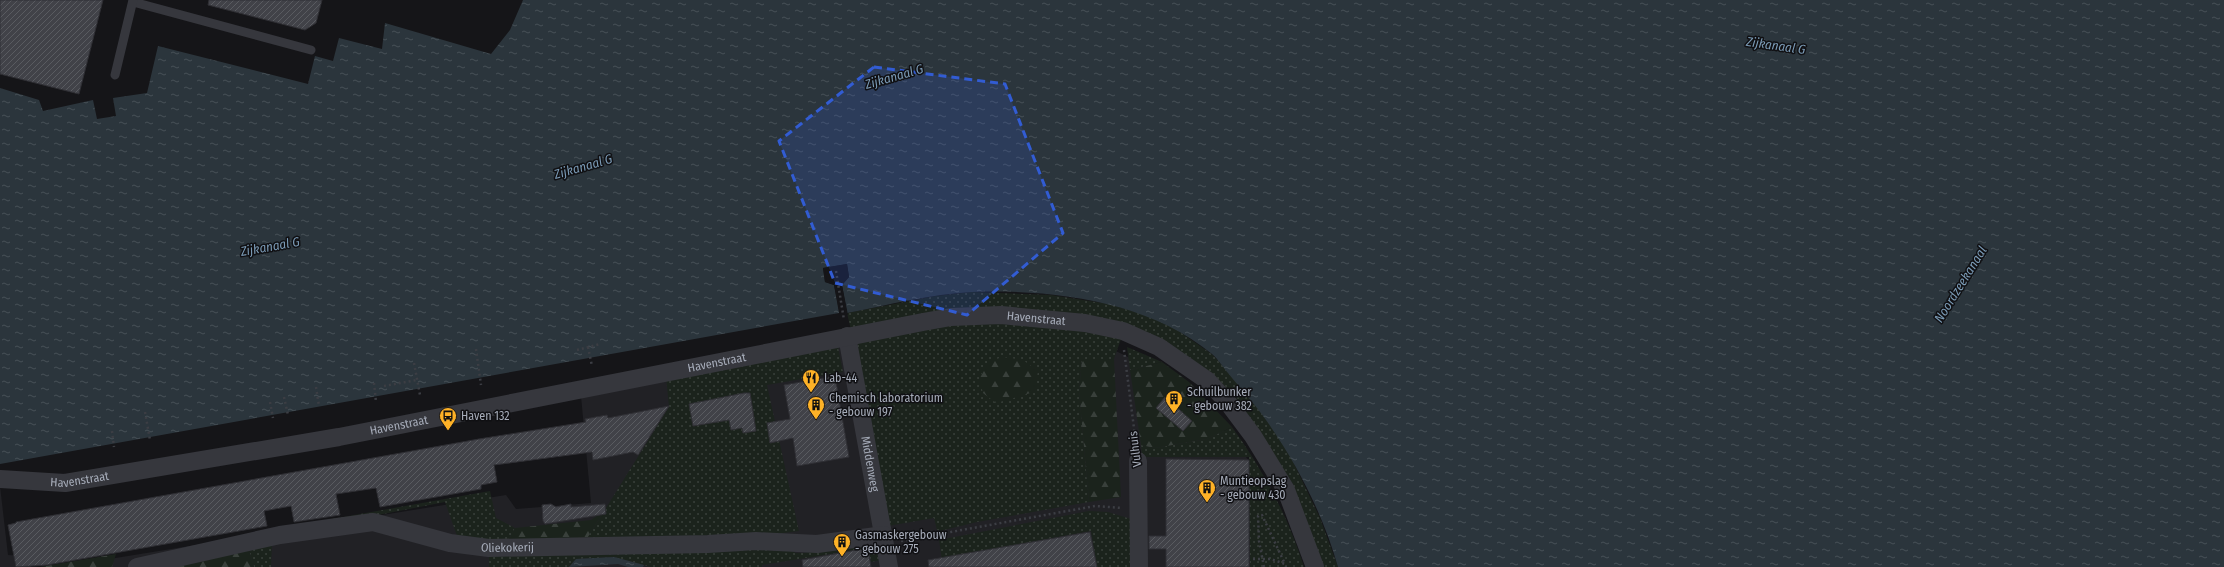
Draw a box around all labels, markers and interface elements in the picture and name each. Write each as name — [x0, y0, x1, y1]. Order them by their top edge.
water label: Zijkanaal G — [1744, 34, 1807, 57]
water label: Zijkanaal G — [862, 61, 926, 92]
water label: Zijkanaal G — [551, 151, 615, 182]
water label: Zijkanaal G — [238, 234, 301, 259]
water label: Noordzeekanaal — [1931, 243, 1990, 325]
street label: Havenstraat — [1006, 309, 1066, 328]
street label: Havenstraat — [686, 350, 747, 375]
restaurant icon: Lab-44 — [801, 368, 821, 393]
place label: Lab-44 — [824, 371, 858, 385]
place label: Schuilbunker - gebouw 382 — [1187, 385, 1252, 413]
building icon: Schuilbunker - gebouw 382 — [1164, 389, 1184, 414]
place label: Chemisch laboratorium - gebouw 197 — [829, 391, 943, 419]
building icon: Chemisch laboratorium - gebouw 197 — [806, 395, 826, 420]
bus stop icon: Haven 132 — [438, 406, 458, 431]
place label: Haven 132 — [461, 409, 510, 423]
street label: Havenstraat — [369, 413, 429, 438]
street label: Vulhuis — [1126, 430, 1144, 468]
street label: Middenweg — [858, 435, 882, 493]
street label: Havenstraat — [50, 469, 110, 490]
place label: Muntieopslag - gebouw 430 — [1220, 474, 1287, 502]
building icon: Muntieopslag - gebouw 430 — [1197, 478, 1217, 503]
place label: Gasmaskergebouw - gebouw 275 — [855, 528, 947, 556]
building icon: Gasmaskergebouw - gebouw 275 — [832, 532, 852, 557]
street label: Oliekokerij — [480, 540, 534, 555]

